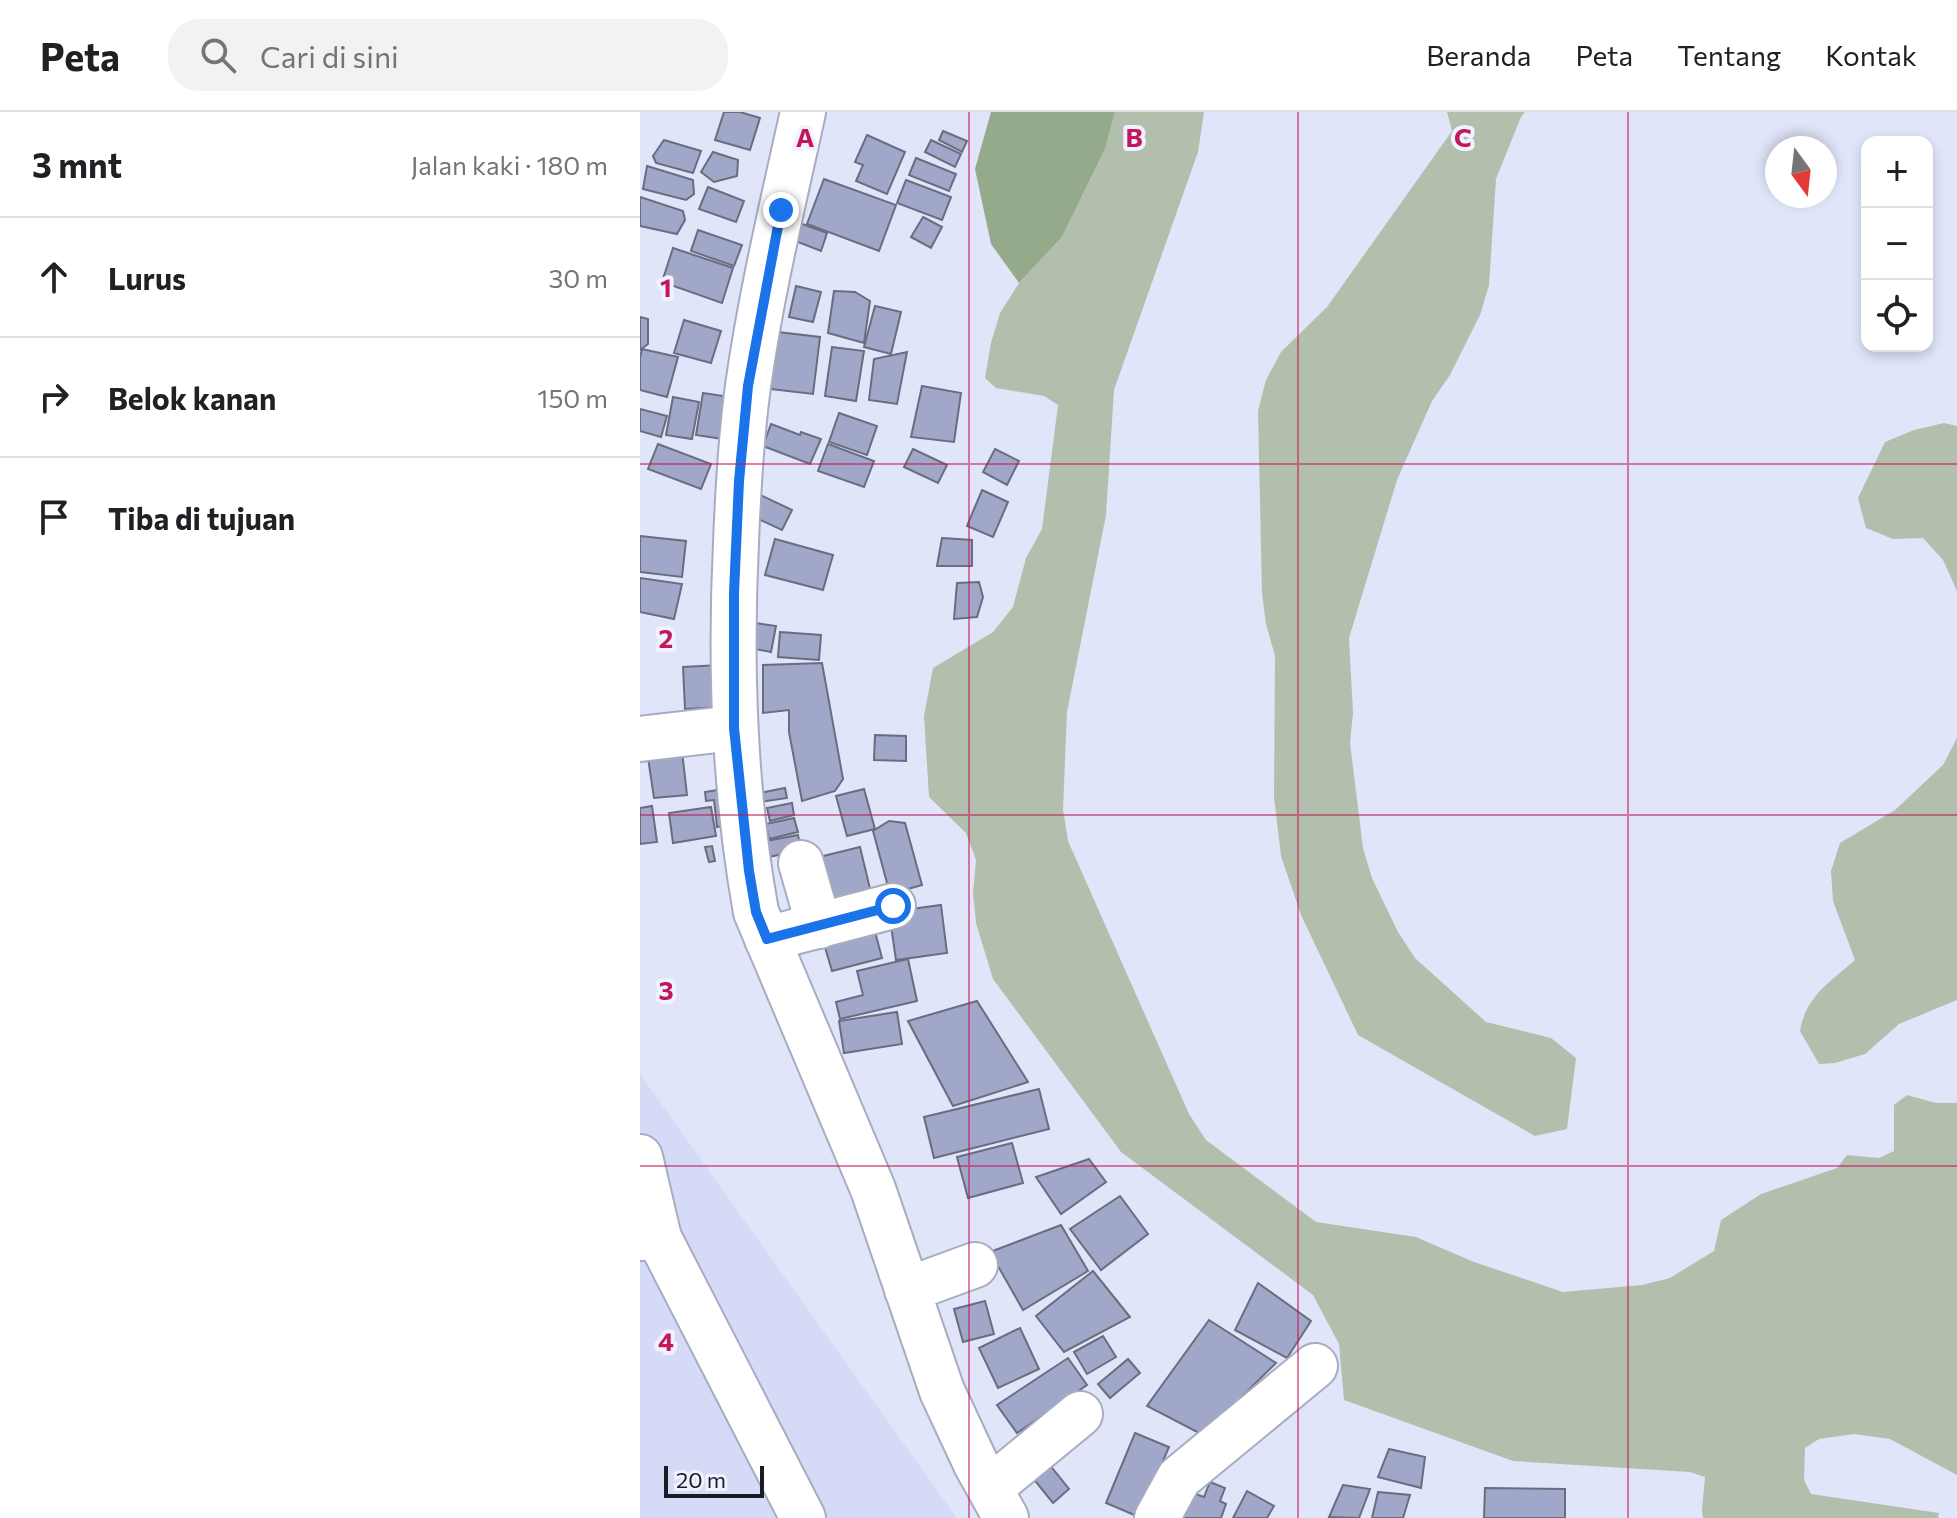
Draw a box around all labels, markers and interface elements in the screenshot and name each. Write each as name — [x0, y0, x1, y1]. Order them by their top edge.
search box — [168, 19, 728, 91]
text: Peta — [40, 32, 120, 79]
icon: search — [196, 33, 240, 77]
text: Cari di sini — [260, 37, 399, 74]
text: Beranda — [1426, 38, 1531, 72]
text: Peta — [1575, 38, 1633, 72]
text: Tentang — [1677, 38, 1781, 72]
text: Kontak — [1825, 38, 1917, 72]
text: A — [796, 121, 815, 152]
text: B — [1125, 121, 1143, 152]
text: C — [1454, 121, 1472, 152]
north arrow — [1765, 136, 1837, 208]
map controls — [1861, 136, 1933, 352]
button: + — [1861, 136, 1933, 208]
text: 3 mnt — [32, 143, 122, 185]
text: Jalan kaki · 180 m — [411, 149, 608, 180]
route end — [763, 192, 799, 228]
button: − — [1861, 208, 1933, 280]
icon: ahead — [32, 255, 76, 299]
text: Lurus — [108, 259, 186, 296]
text: 30 m — [549, 262, 608, 293]
text: 1 — [660, 271, 672, 302]
button: locate — [1861, 280, 1933, 352]
icon: right — [32, 375, 76, 419]
text: Belok kanan — [108, 379, 276, 416]
text: 150 m — [537, 382, 608, 413]
icon: arrive — [32, 495, 76, 539]
text: Tiba di tujuan — [108, 499, 295, 536]
text: 2 — [659, 622, 673, 653]
route start — [875, 888, 911, 924]
text: 3 — [658, 974, 674, 1005]
text: 4 — [658, 1325, 674, 1356]
scale bar — [664, 1462, 764, 1498]
text: 20 m — [676, 1466, 726, 1493]

